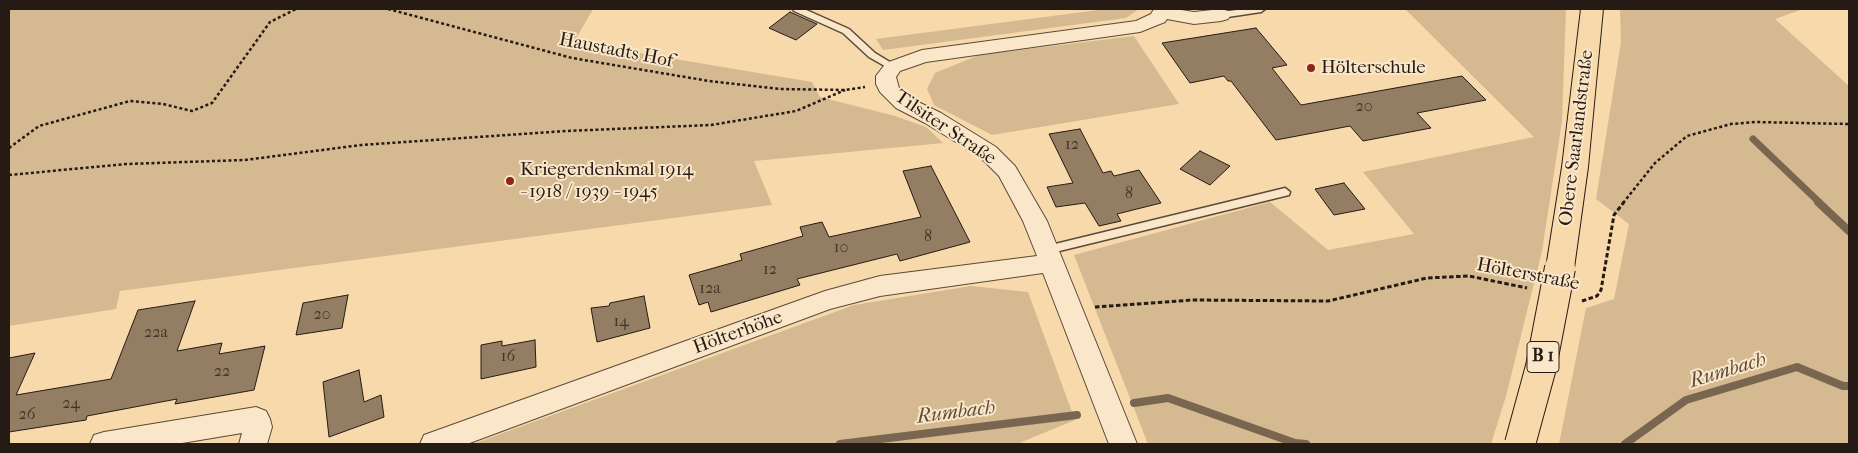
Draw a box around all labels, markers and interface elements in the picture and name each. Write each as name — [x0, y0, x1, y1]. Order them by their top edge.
street label: Haustadts Hof — [557, 29, 675, 73]
street label: Obere Saarlandstraße — [1555, 49, 1599, 227]
place label: Hölterschule — [1321, 57, 1426, 79]
marker: Hölterschule — [1305, 62, 1317, 74]
street label: Tilsiter Straße — [890, 86, 1000, 170]
house number: 20 — [1355, 97, 1373, 117]
house number: 12 — [1065, 135, 1079, 155]
place label: Kriegerdenkmal 1914 - 1918 / 1939 - 1945 — [520, 159, 693, 203]
marker: Kriegerdenkmal 1914 - 1918 / 1939 - 1945 — [504, 175, 516, 187]
house number: 8 — [1125, 184, 1133, 204]
house number: 8 — [924, 227, 932, 247]
house number: 10 — [834, 238, 848, 258]
street label: Hölterstraße — [1475, 254, 1581, 296]
house number: 12 — [763, 260, 777, 280]
house number: 12a — [699, 279, 721, 299]
house number: 20 — [313, 305, 331, 325]
street label: Hölterhöhe — [690, 306, 786, 360]
house number: 14 — [613, 312, 629, 332]
house number: 22a — [144, 323, 168, 343]
road number: B 1 — [1527, 342, 1559, 372]
house number: 16 — [501, 347, 515, 367]
water label: Rumbach — [1687, 348, 1769, 394]
house number: 22 — [214, 362, 230, 382]
house number: 24 — [62, 394, 80, 414]
water label: Rumbach — [915, 396, 997, 430]
house number: 26 — [19, 405, 35, 425]

